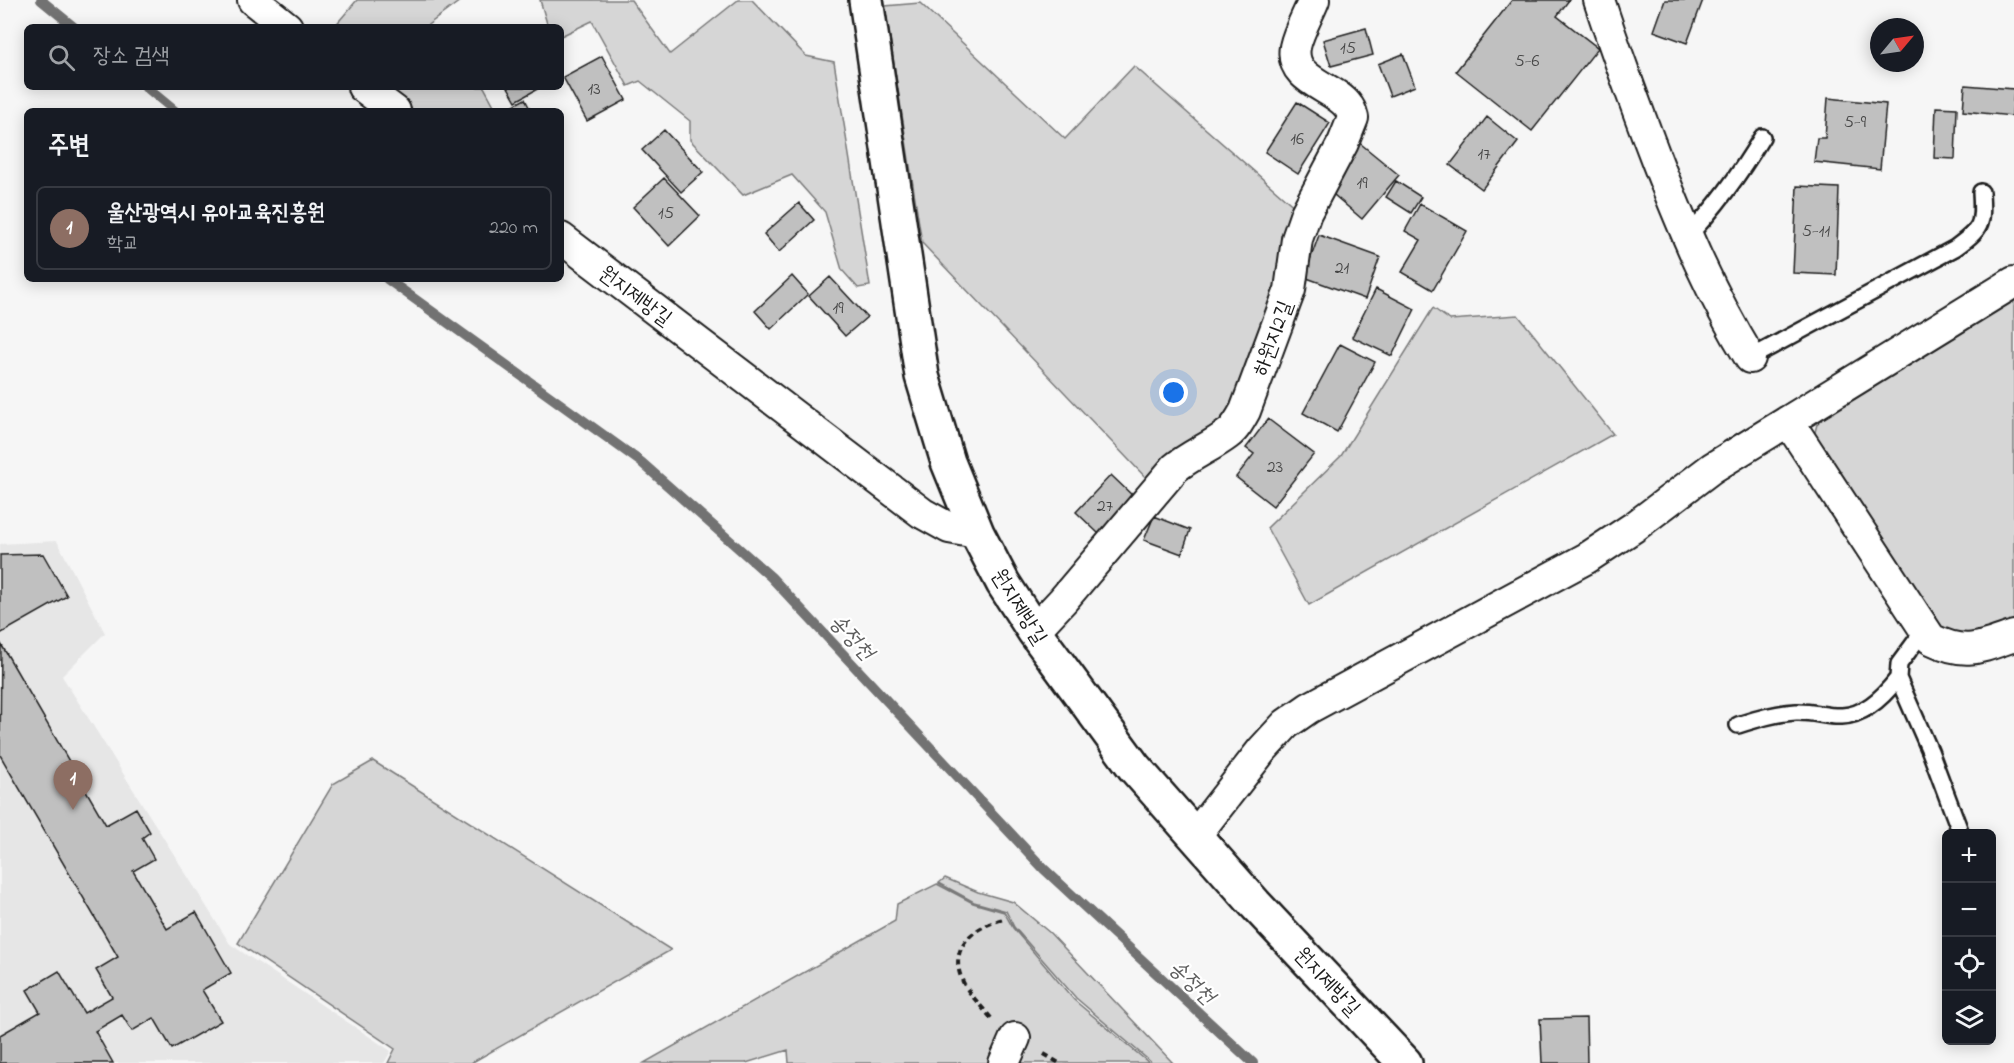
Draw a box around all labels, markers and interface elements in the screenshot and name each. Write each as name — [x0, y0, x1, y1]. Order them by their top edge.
north arrow — [1870, 18, 1924, 72]
search box — [24, 24, 564, 90]
house number: 15 — [1340, 36, 1356, 62]
icon: search — [45, 41, 78, 74]
text: 장소 검색 — [93, 41, 169, 73]
house number: 5-6 — [1515, 49, 1540, 75]
house number: 13 — [587, 77, 601, 103]
house number: 5-9 — [1844, 110, 1867, 136]
house number: 16 — [1290, 127, 1304, 153]
text: 주변 — [48, 128, 90, 166]
house number: 17 — [1477, 142, 1491, 168]
house number: 19 — [1356, 171, 1368, 197]
text: 울산광역시 유아교육진흥원 — [107, 198, 325, 230]
house number: 15 — [658, 201, 674, 227]
text: 1 — [66, 214, 73, 243]
text: 220 m — [489, 214, 538, 243]
house number: 5-11 — [1802, 219, 1831, 245]
text: 학교 — [107, 230, 139, 259]
house number: 21 — [1335, 256, 1350, 282]
street label: 원지제방길 — [592, 259, 678, 334]
house number: 19 — [832, 296, 844, 322]
street label: 하원지2길 — [1246, 297, 1301, 380]
your location — [1159, 378, 1188, 407]
house number: 23 — [1267, 455, 1283, 481]
house number: 27 — [1097, 494, 1114, 520]
street label: 원지제방길 — [983, 563, 1053, 651]
water label: 송정천 — [821, 608, 882, 670]
pin: 1 — [54, 760, 92, 810]
map controls — [1942, 829, 1996, 1045]
button: + — [1942, 829, 1996, 883]
button: − — [1942, 883, 1996, 937]
button: locate — [1942, 937, 1996, 991]
street label: 원지제방길 — [1287, 941, 1366, 1024]
water label: 송정천 — [1161, 953, 1223, 1015]
button: layers — [1942, 991, 1996, 1045]

